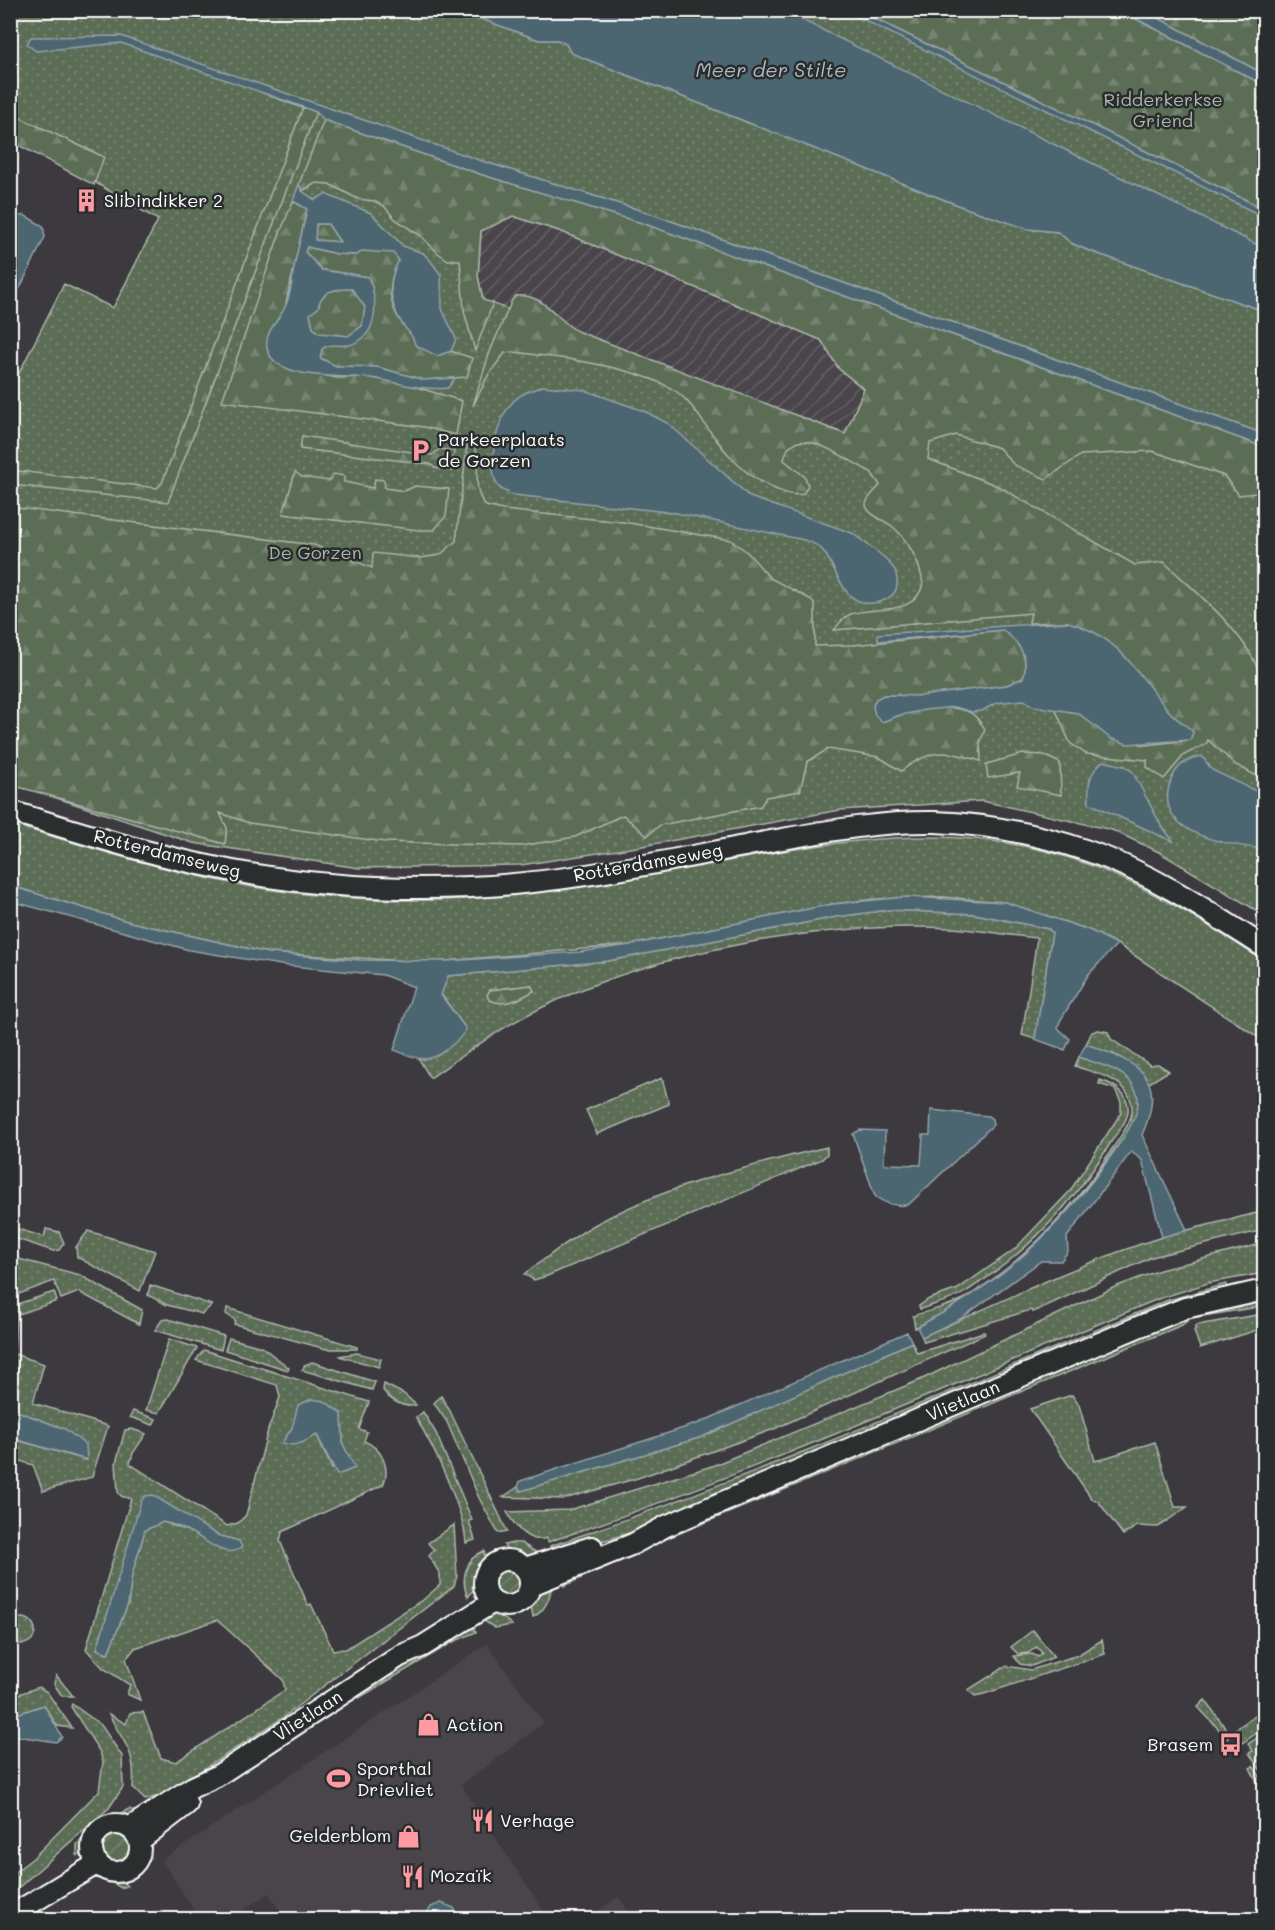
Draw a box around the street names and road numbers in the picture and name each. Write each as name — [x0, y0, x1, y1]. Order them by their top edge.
street label: Rotterdamseweg — [91, 823, 243, 883]
street label: Rotterdamseweg — [572, 837, 724, 887]
street label: Vlietlaan — [922, 1374, 1003, 1426]
street label: Vlietlaan — [268, 1684, 347, 1746]

